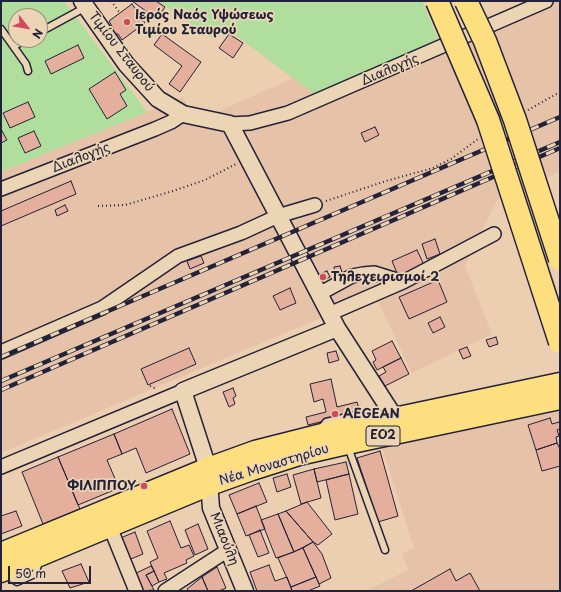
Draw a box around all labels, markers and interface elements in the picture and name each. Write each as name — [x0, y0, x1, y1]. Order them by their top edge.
place label: Ιερός Ναός Υψώσεως Τιμίου Σταυρού — [135, 7, 274, 38]
north arrow — [8, 8, 48, 48]
street label: Τιμίου Σταυρού — [85, 9, 157, 95]
marker: Ιερός Ναός Υψώσεως Τιμίου Σταυρού — [122, 17, 132, 27]
text: N — [28, 26, 47, 42]
street label: Διαλογής — [359, 51, 421, 89]
street label: Διαλογής — [50, 140, 112, 176]
place label: Τηλεχειρισμοί 2 — [331, 269, 439, 285]
marker: Τηλεχειρισμοί 2 — [318, 272, 328, 282]
place label: AEGEAN — [343, 406, 400, 422]
marker: AEGEAN — [330, 409, 340, 419]
road number: ΕΟ2 — [366, 426, 400, 446]
street label: Νέα Μοναστηρίου — [217, 441, 331, 489]
place label: ΦΙΛΙΠΠΟΥ — [67, 478, 136, 494]
marker: ΦΙΛΙΠΠΟΥ — [139, 481, 149, 491]
street label: Μιαούλη — [206, 510, 242, 568]
scale bar — [10, 558, 93, 584]
text: 50 m — [15, 564, 46, 582]

